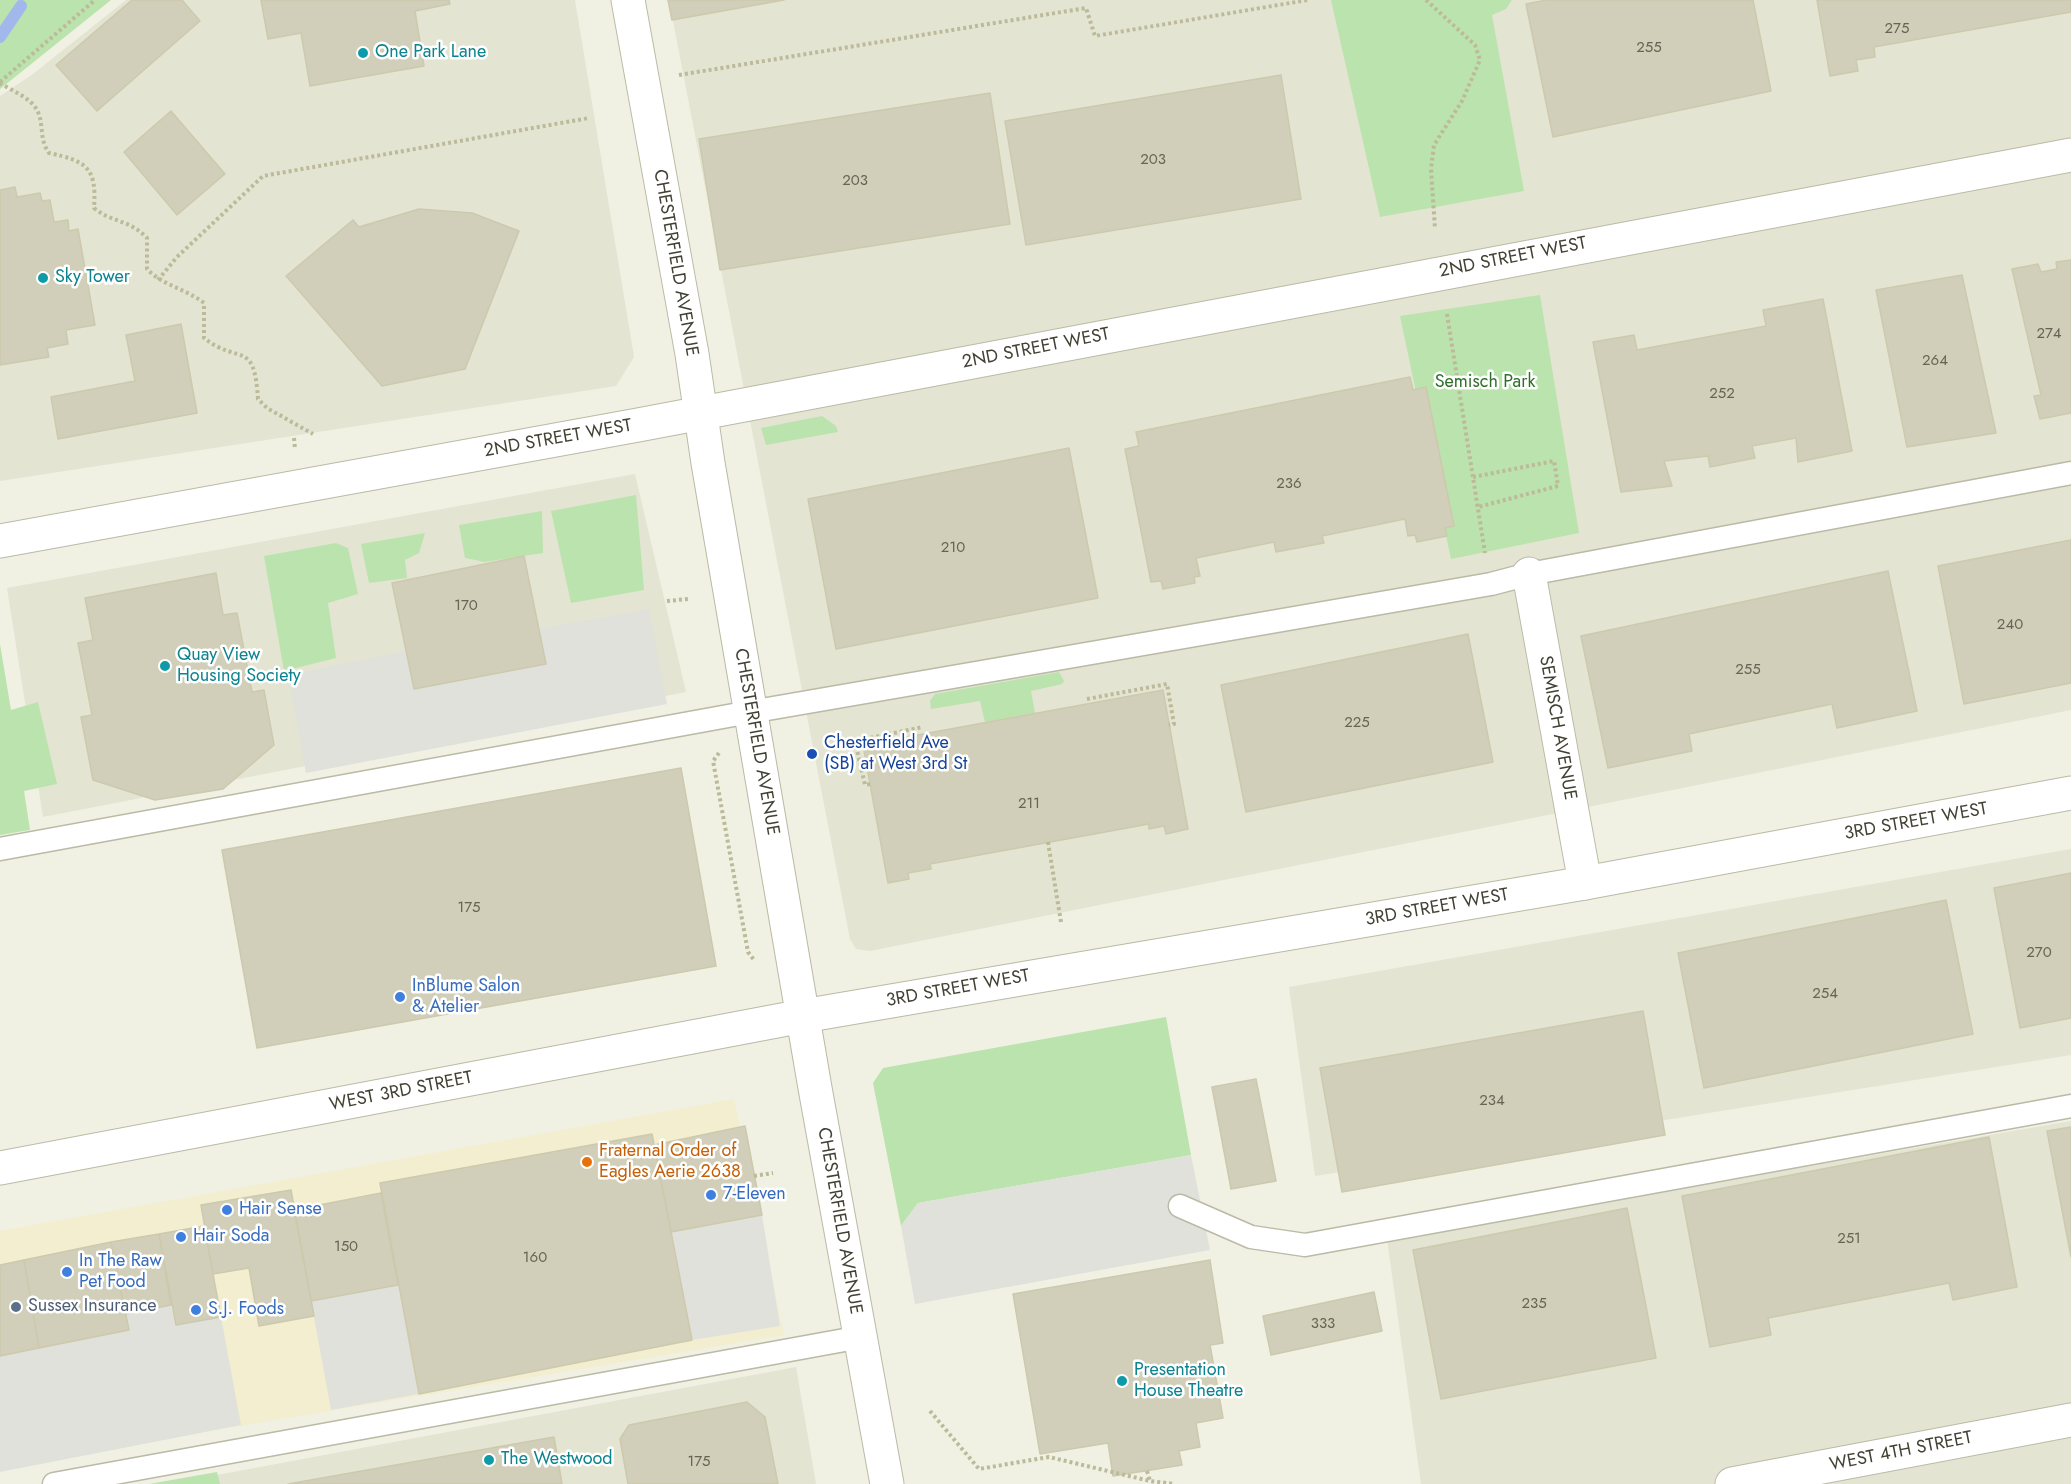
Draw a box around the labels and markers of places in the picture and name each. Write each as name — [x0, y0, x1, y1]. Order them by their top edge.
place label: One Park Lane — [375, 42, 486, 64]
marker: One Park Lane — [356, 46, 370, 60]
place label: Sky Tower — [55, 267, 130, 289]
marker: Sky Tower — [36, 271, 50, 285]
place label: Quay View Housing Society — [177, 645, 301, 688]
marker: Quay View Housing Society — [158, 659, 172, 673]
place label: Chesterfield Ave (SB) at West 3rd St — [824, 733, 967, 776]
marker: Chesterfield Ave (SB) at West 3rd St — [805, 747, 819, 761]
place label: InBlume Salon & Atelier — [412, 976, 520, 1018]
marker: InBlume Salon & Atelier — [393, 990, 407, 1004]
place label: Fraternal Order of Eagles Aerie 2638 — [599, 1141, 741, 1184]
marker: Fraternal Order of Eagles Aerie 2638 — [580, 1155, 594, 1169]
place label: 7-Eleven — [723, 1184, 786, 1206]
marker: 7-Eleven — [704, 1188, 718, 1202]
place label: Hair Sense — [239, 1199, 322, 1221]
marker: Hair Sense — [220, 1203, 234, 1217]
place label: Hair Soda — [193, 1226, 269, 1248]
marker: Hair Soda — [174, 1230, 188, 1244]
place label: In The Raw Pet Food — [79, 1251, 162, 1294]
marker: In The Raw Pet Food — [60, 1265, 74, 1279]
place label: Sussex Insurance — [28, 1296, 157, 1318]
place label: S.J. Foods — [208, 1299, 284, 1321]
marker: Sussex Insurance — [9, 1300, 23, 1314]
marker: S.J. Foods — [189, 1303, 203, 1317]
place label: Presentation House Theatre — [1134, 1360, 1243, 1402]
marker: Presentation House Theatre — [1115, 1374, 1129, 1388]
place label: The Westwood — [501, 1449, 613, 1471]
marker: The Westwood — [482, 1453, 496, 1467]

